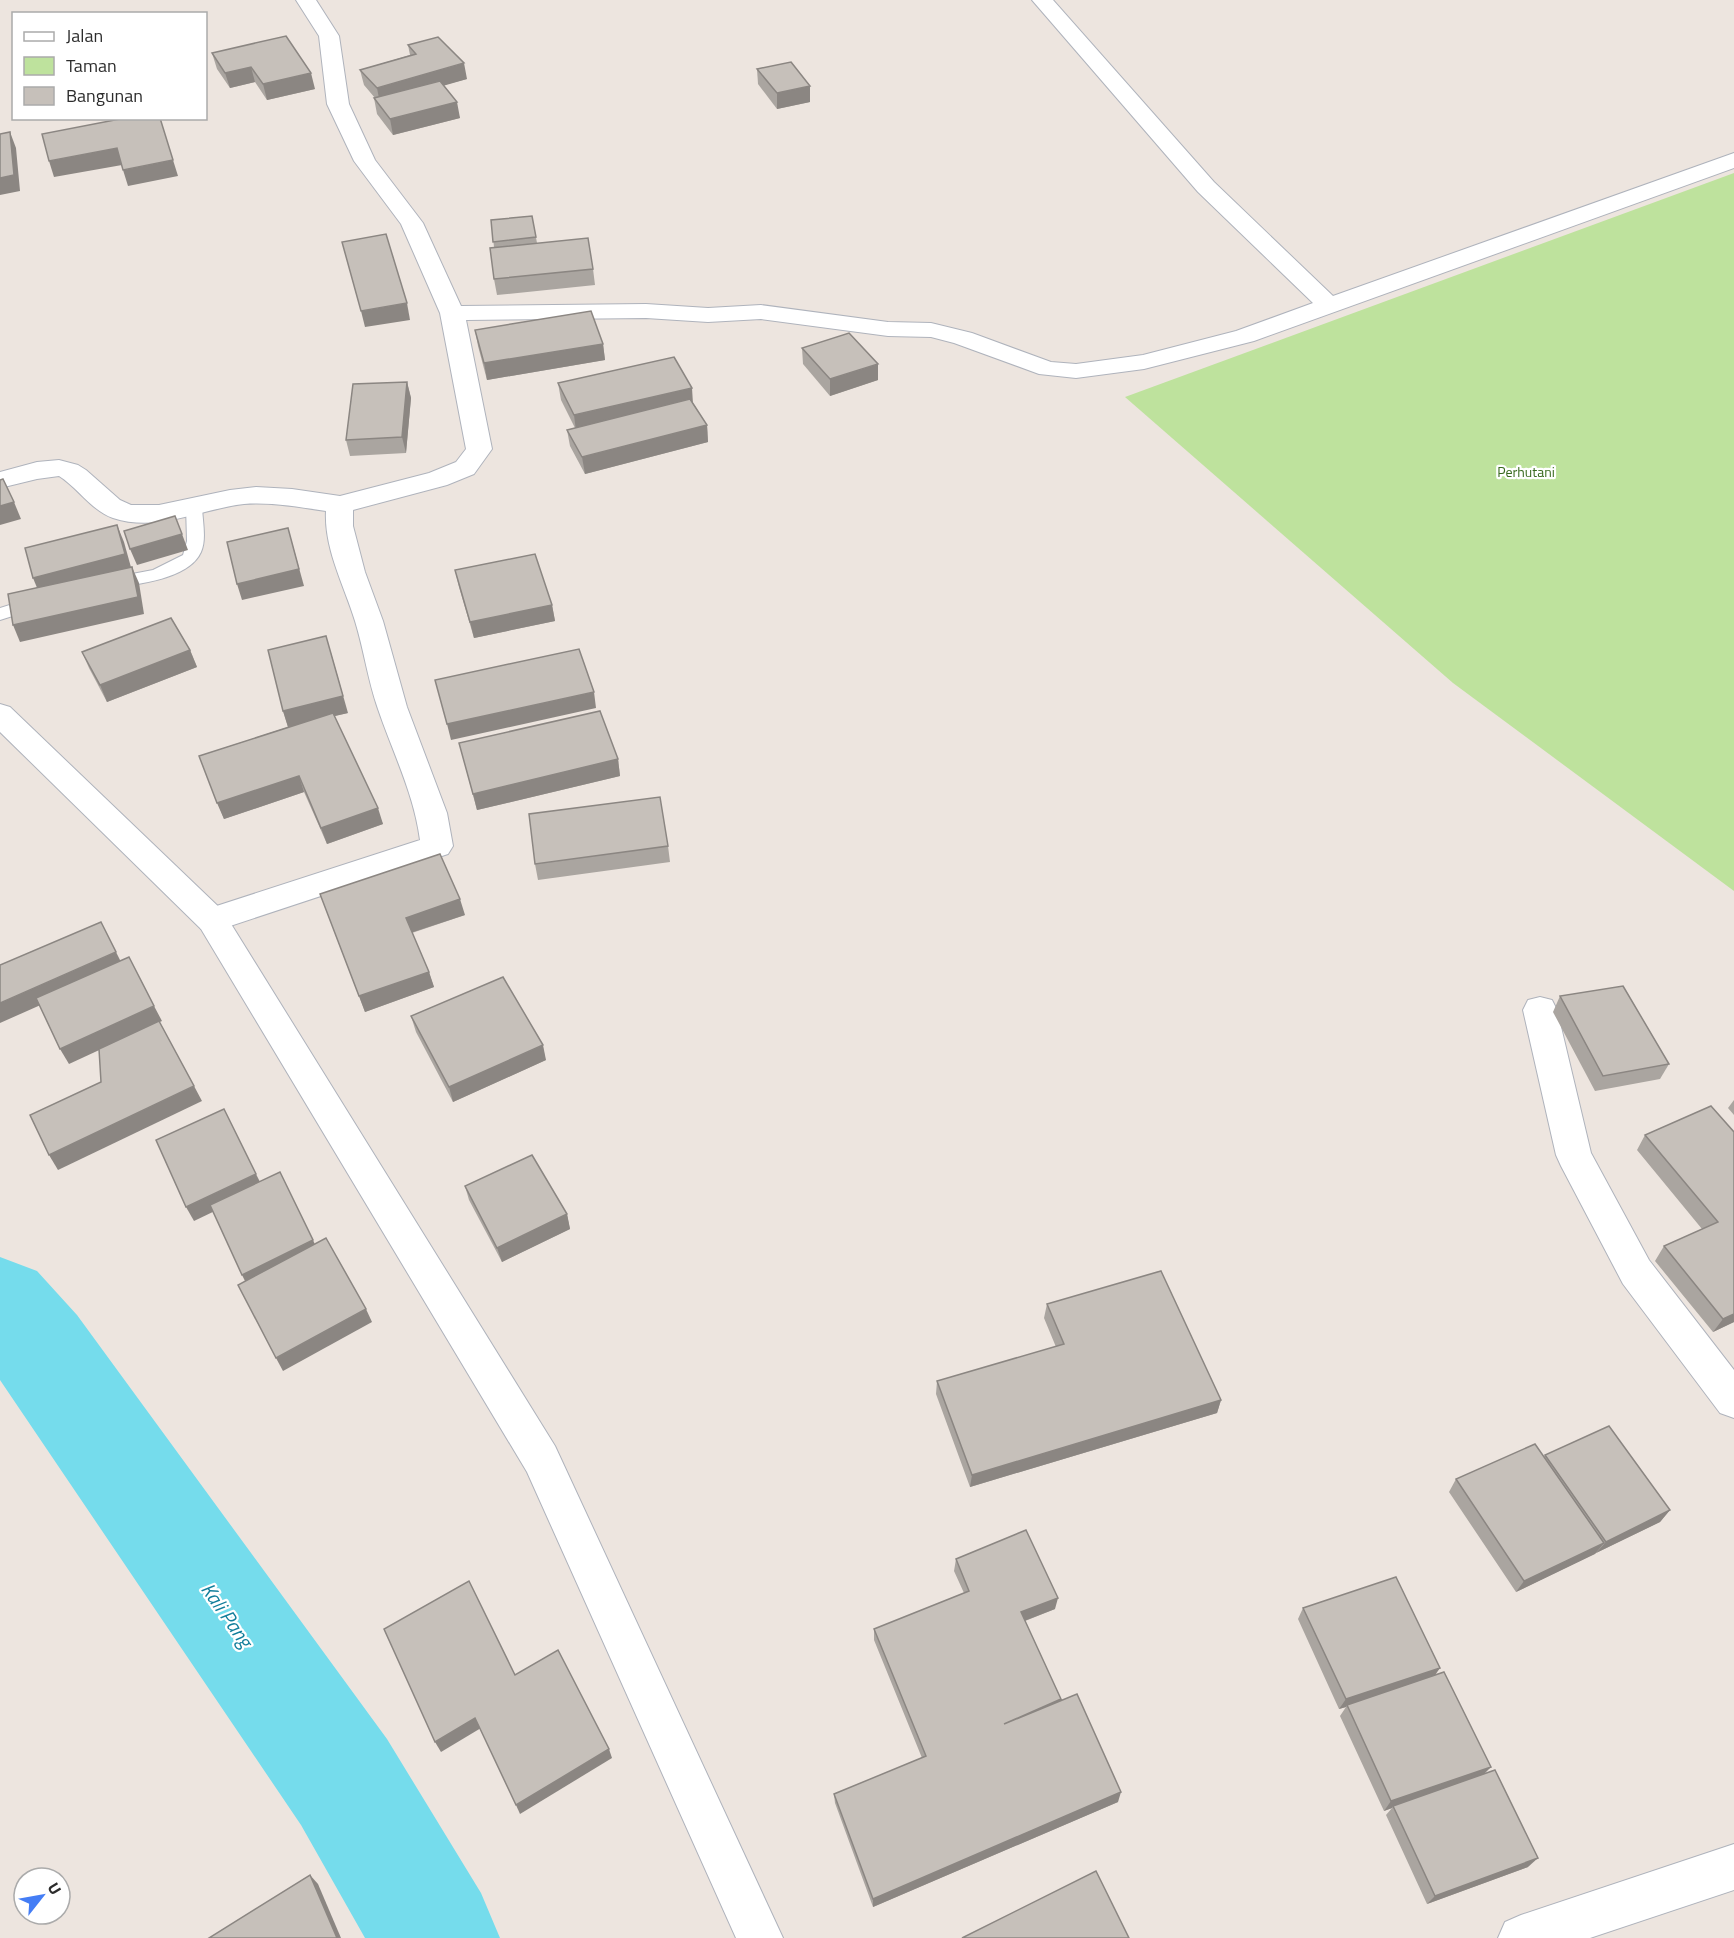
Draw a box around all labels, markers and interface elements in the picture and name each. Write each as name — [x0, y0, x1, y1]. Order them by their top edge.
legend — [12, 12, 207, 120]
text: Jalan — [66, 22, 103, 49]
text: Taman — [66, 52, 117, 79]
text: Bangunan — [66, 82, 143, 109]
park label: Perhutani — [1497, 461, 1555, 482]
water label: Kali Pang — [194, 1576, 263, 1656]
north arrow — [12, 1866, 72, 1926]
text: U — [42, 1878, 68, 1899]

